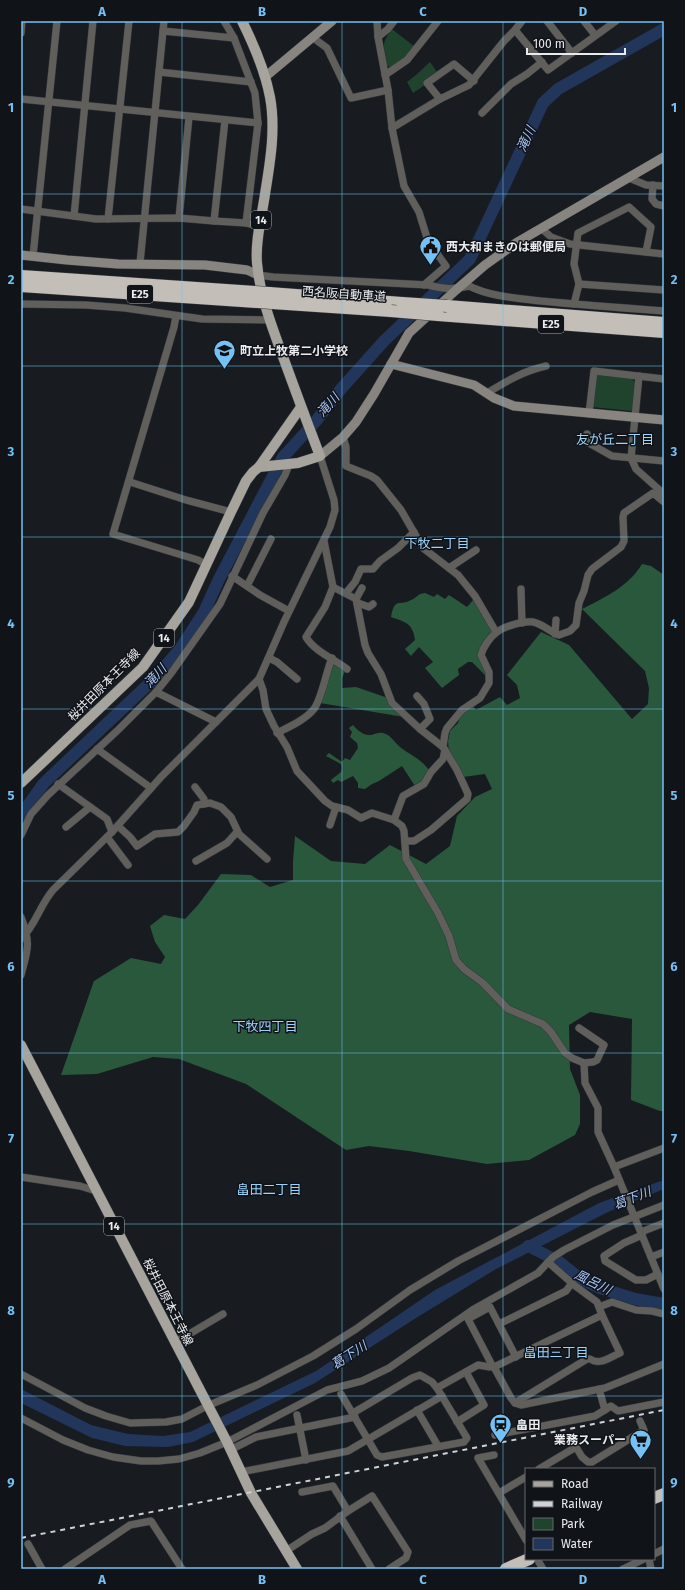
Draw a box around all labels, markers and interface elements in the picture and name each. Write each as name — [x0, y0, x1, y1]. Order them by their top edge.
text: A — [97, 4, 106, 19]
text: B — [258, 4, 266, 19]
text: C — [419, 4, 427, 19]
text: D — [579, 4, 588, 19]
scale bar — [527, 30, 625, 56]
text: 100 m — [533, 37, 565, 51]
text: 1 — [8, 100, 14, 115]
text: 1 — [671, 100, 677, 115]
water label: 滝川 — [514, 122, 539, 154]
road number: 14 — [251, 211, 271, 229]
public building icon: 西大和まきのは郵便局 — [418, 234, 444, 267]
place label: 西大和まきのは郵便局 — [446, 240, 566, 254]
text: 2 — [8, 272, 15, 287]
text: 2 — [671, 272, 678, 287]
street label: 西名阪自動車道 — [302, 284, 386, 304]
road number: E25 — [127, 285, 153, 303]
road number: E25 — [538, 315, 564, 333]
school or university icon: 町立上牧第二小学校 — [211, 338, 237, 371]
place label: 町立上牧第二小学校 — [240, 344, 348, 358]
water label: 滝川 — [314, 389, 343, 420]
district label: 友が丘二丁目 — [576, 432, 654, 447]
text: 3 — [7, 444, 15, 459]
text: 3 — [670, 444, 678, 459]
district label: 下牧二丁目 — [404, 536, 470, 551]
text: 4 — [7, 616, 15, 631]
text: 4 — [670, 616, 678, 631]
road number: 14 — [154, 629, 174, 647]
street label: 桜井田原本王寺線 — [65, 646, 143, 724]
water label: 滝川 — [141, 660, 171, 691]
text: 5 — [8, 788, 15, 803]
text: 5 — [671, 788, 678, 803]
text: 6 — [7, 959, 15, 974]
text: 6 — [670, 959, 678, 974]
district label: 下牧四丁目 — [232, 1019, 298, 1034]
text: 7 — [8, 1131, 14, 1146]
text: 7 — [671, 1131, 677, 1146]
district label: 畠田二丁目 — [236, 1182, 302, 1197]
water label: 葛下川 — [611, 1183, 655, 1212]
road number: 14 — [104, 1217, 124, 1235]
street label: 桜井田原本王寺線 — [140, 1256, 196, 1348]
water label: 風呂川 — [572, 1267, 616, 1298]
text: 8 — [7, 1303, 15, 1318]
text: 8 — [670, 1303, 678, 1318]
water label: 葛下川 — [329, 1337, 371, 1372]
district label: 畠田三丁目 — [523, 1345, 589, 1360]
station icon: 畠田 — [487, 1412, 513, 1445]
place label: 畠田 — [516, 1418, 540, 1432]
supermarket icon: 業務スーパー — [628, 1427, 654, 1460]
place label: 業務スーパー — [554, 1433, 626, 1447]
legend — [525, 1468, 655, 1560]
text: 9 — [7, 1475, 15, 1490]
text: 9 — [670, 1475, 678, 1490]
text: Road — [561, 1477, 589, 1491]
text: Railway — [561, 1497, 602, 1511]
text: Park — [561, 1517, 585, 1531]
text: Water — [561, 1537, 593, 1551]
text: A — [97, 1572, 106, 1587]
text: B — [258, 1572, 266, 1587]
text: C — [419, 1572, 427, 1587]
text: D — [579, 1572, 588, 1587]

